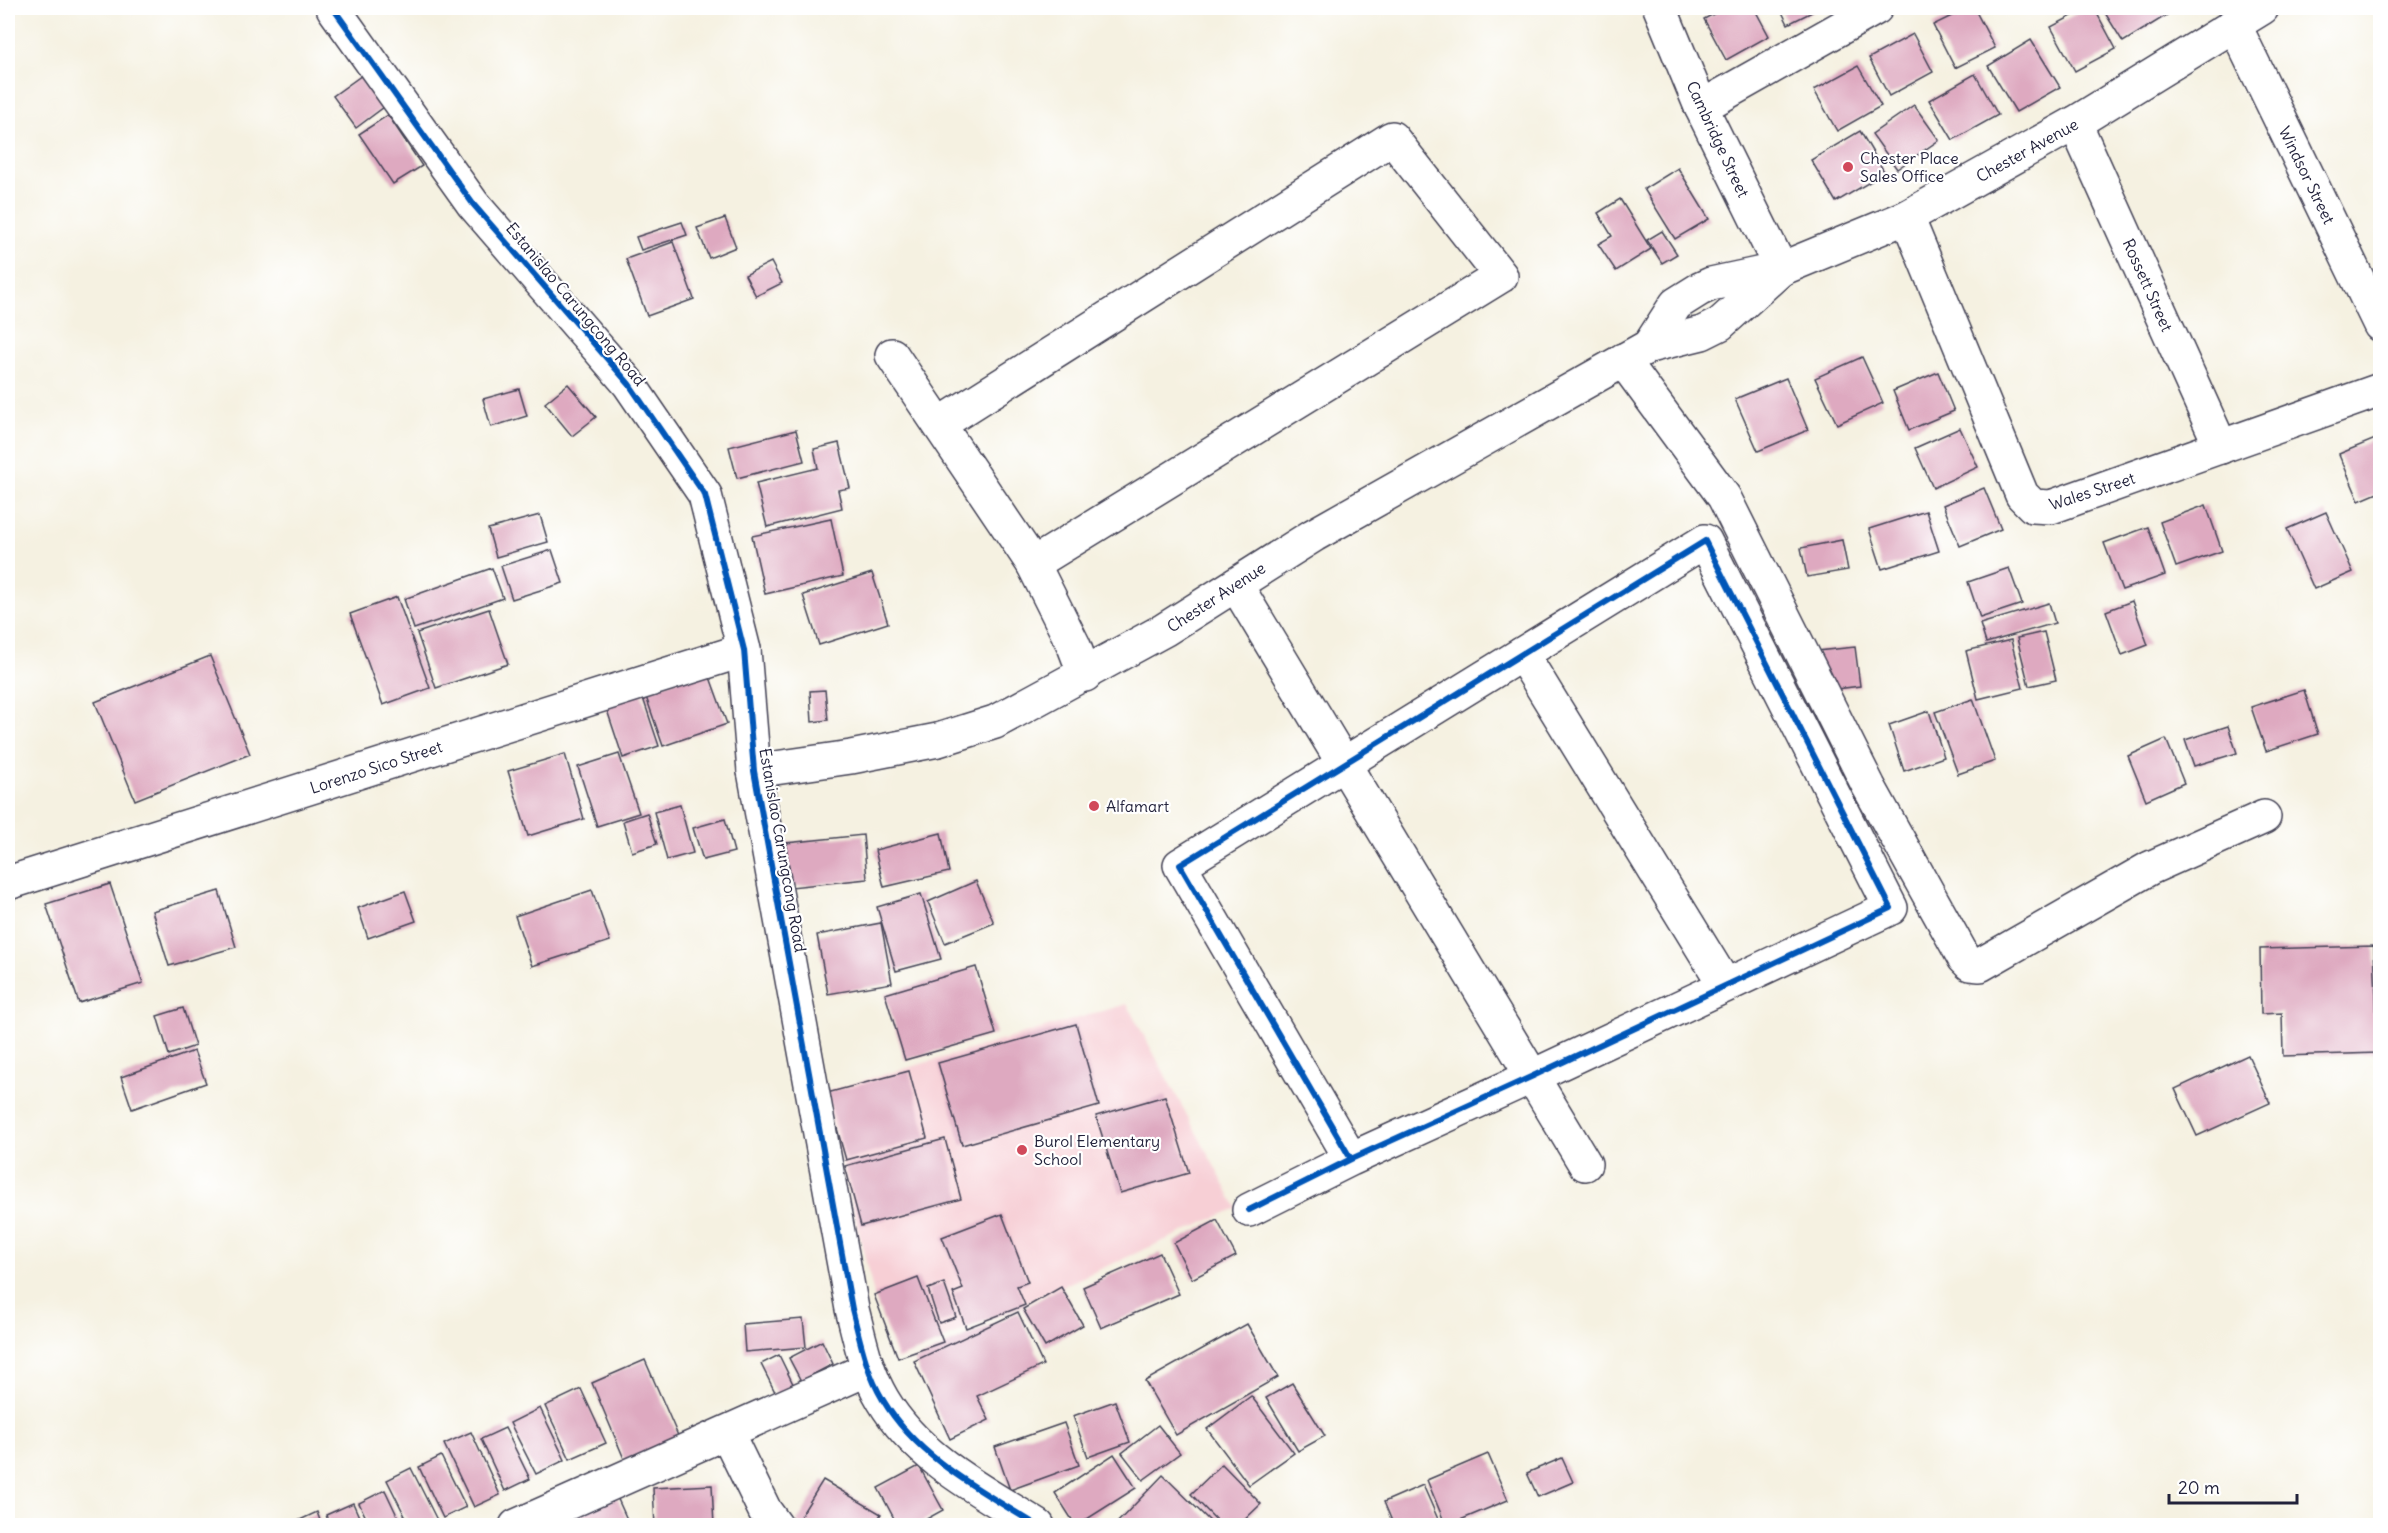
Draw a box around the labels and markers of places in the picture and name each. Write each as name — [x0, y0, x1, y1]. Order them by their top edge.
place label: Chester Place Sales Office — [1860, 148, 1959, 186]
marker: Chester Place Sales Office — [1841, 160, 1855, 174]
place label: Alfamart — [1106, 796, 1170, 816]
marker: Alfamart — [1087, 799, 1101, 813]
place label: Burol Elementary School — [1034, 1131, 1160, 1169]
marker: Burol Elementary School — [1015, 1143, 1029, 1157]

